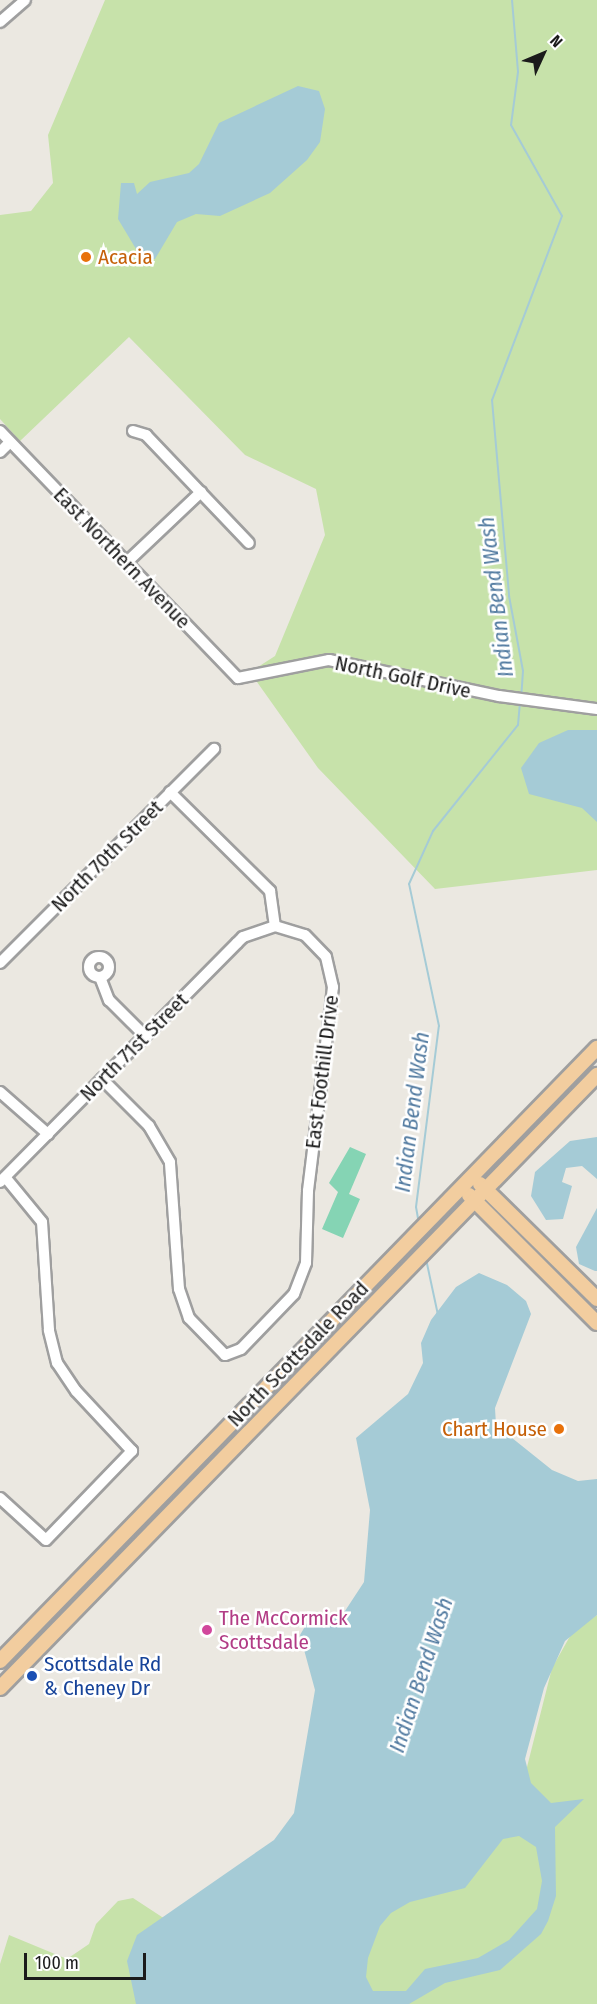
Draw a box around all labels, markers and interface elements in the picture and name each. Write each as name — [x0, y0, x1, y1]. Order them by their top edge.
north arrow — [513, 24, 573, 84]
text: N — [546, 31, 566, 51]
place label: Acacia — [98, 244, 153, 270]
marker: Acacia — [79, 250, 93, 264]
street label: East Northern Avenue — [48, 482, 196, 634]
water label: Indian Bend Wash — [473, 515, 519, 679]
street label: North Golf Drive — [333, 650, 473, 704]
street label: North 70th Street — [46, 795, 168, 917]
street label: North 71st Street — [75, 988, 193, 1106]
street label: East Foothill Drive — [300, 994, 344, 1150]
water label: Indian Bend Wash — [389, 1030, 435, 1194]
street label: North Scottsdale Road — [222, 1276, 374, 1432]
place label: Chart House — [442, 1416, 547, 1442]
marker: Chart House — [552, 1422, 566, 1436]
water label: Indian Bend Wash — [383, 1594, 459, 1756]
place label: The McCormick Scottsdale — [219, 1605, 348, 1655]
marker: The McCormick Scottsdale — [200, 1623, 214, 1637]
place label: Scottsdale Rd & Cheney Dr — [44, 1651, 161, 1701]
marker: Scottsdale Rd & Cheney Dr — [25, 1669, 39, 1683]
scale bar — [27, 1941, 148, 1979]
text: 100 m — [35, 1952, 79, 1974]

